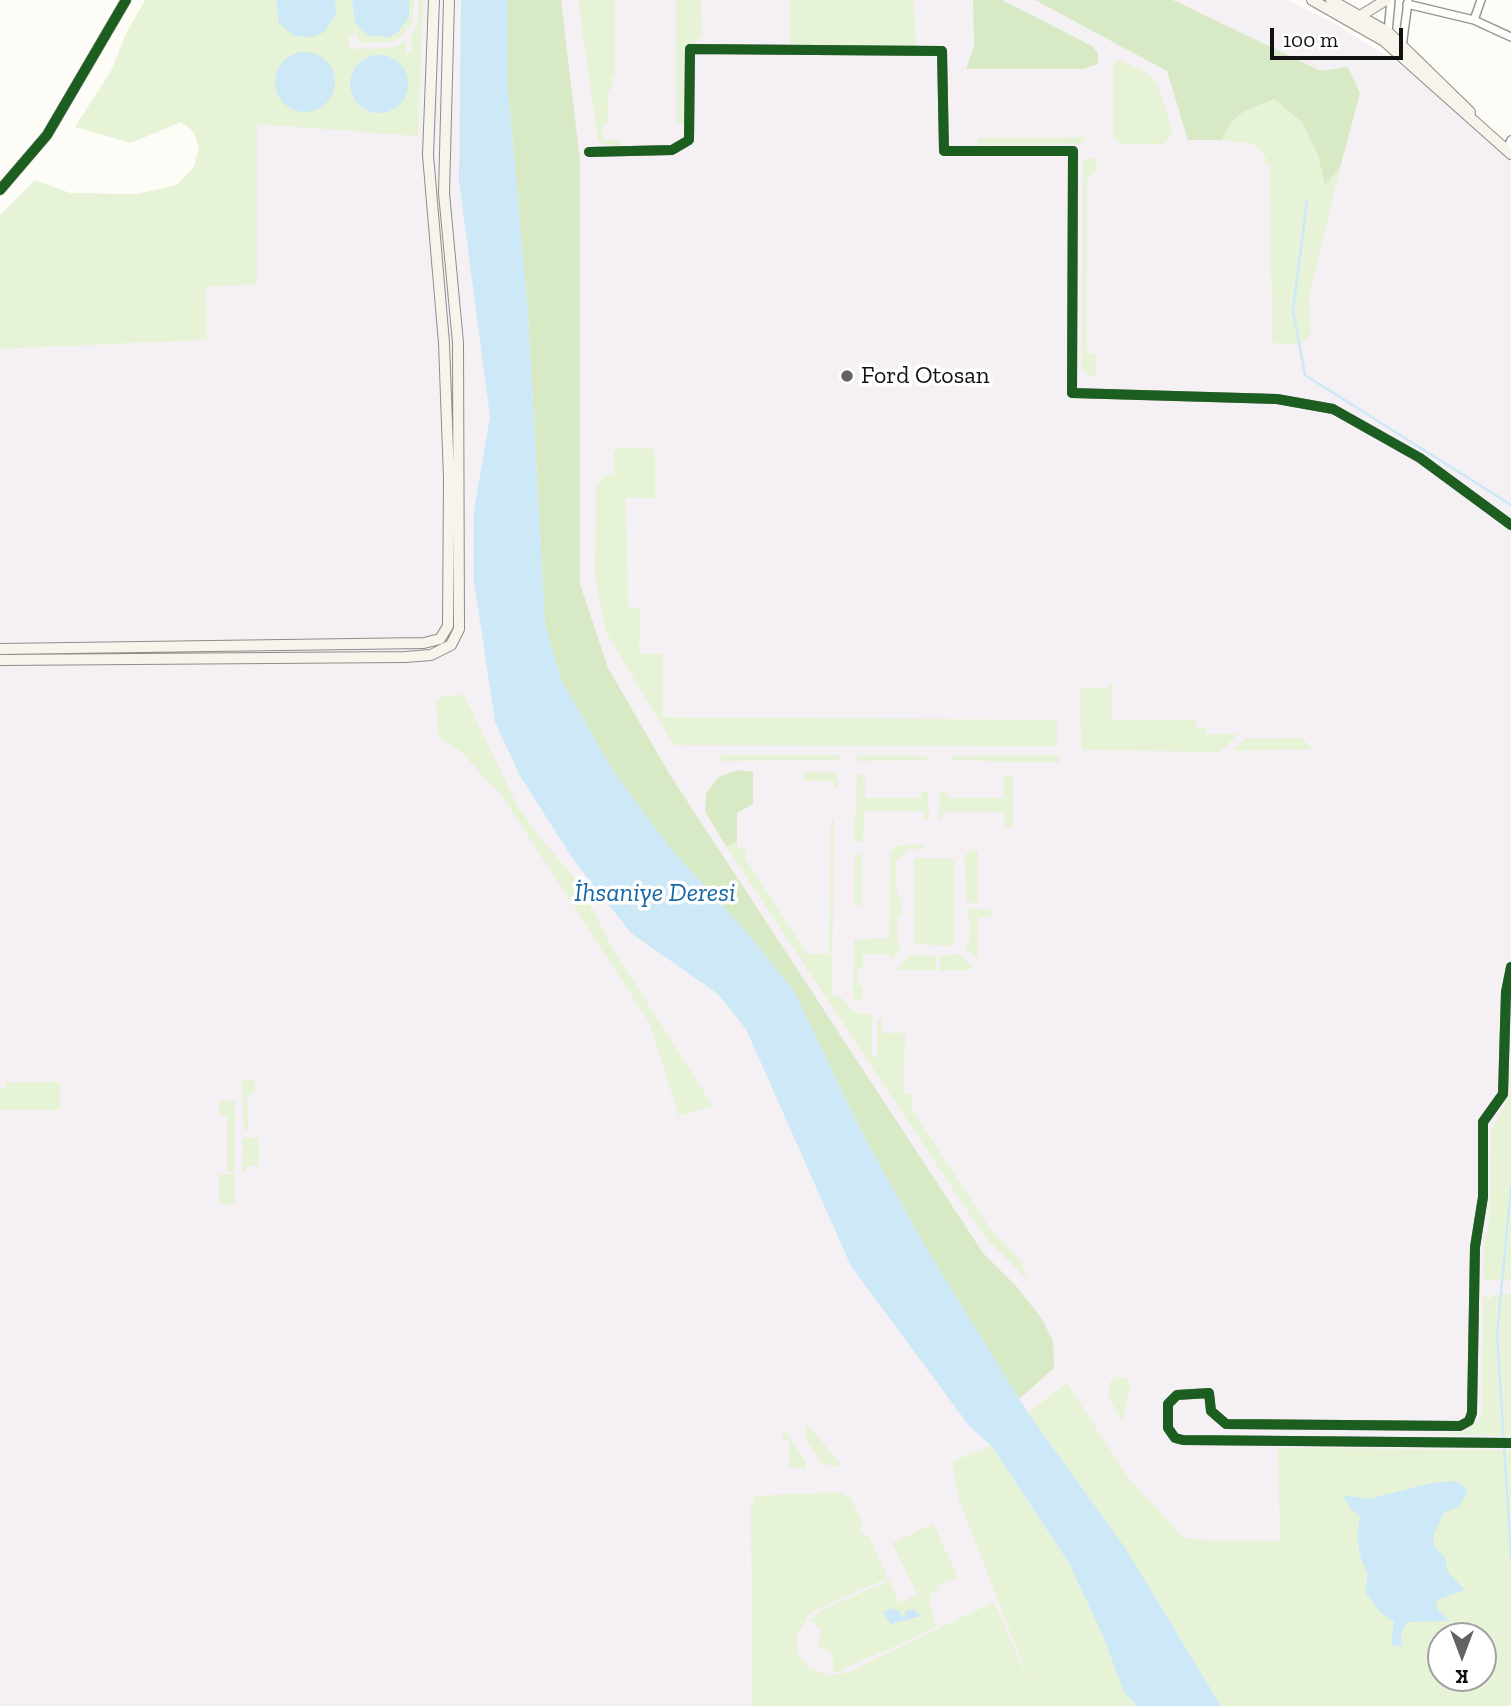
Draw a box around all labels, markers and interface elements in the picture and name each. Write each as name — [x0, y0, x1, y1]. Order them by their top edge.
scale bar — [1273, 14, 1406, 58]
text: 100 m — [1283, 27, 1338, 52]
place label: Ford Otosan — [861, 362, 989, 390]
marker: Ford Otosan — [839, 368, 855, 384]
water label: İhsaniye Deresi — [574, 878, 736, 910]
north arrow — [1427, 1622, 1497, 1692]
text: K — [1456, 1665, 1468, 1688]

